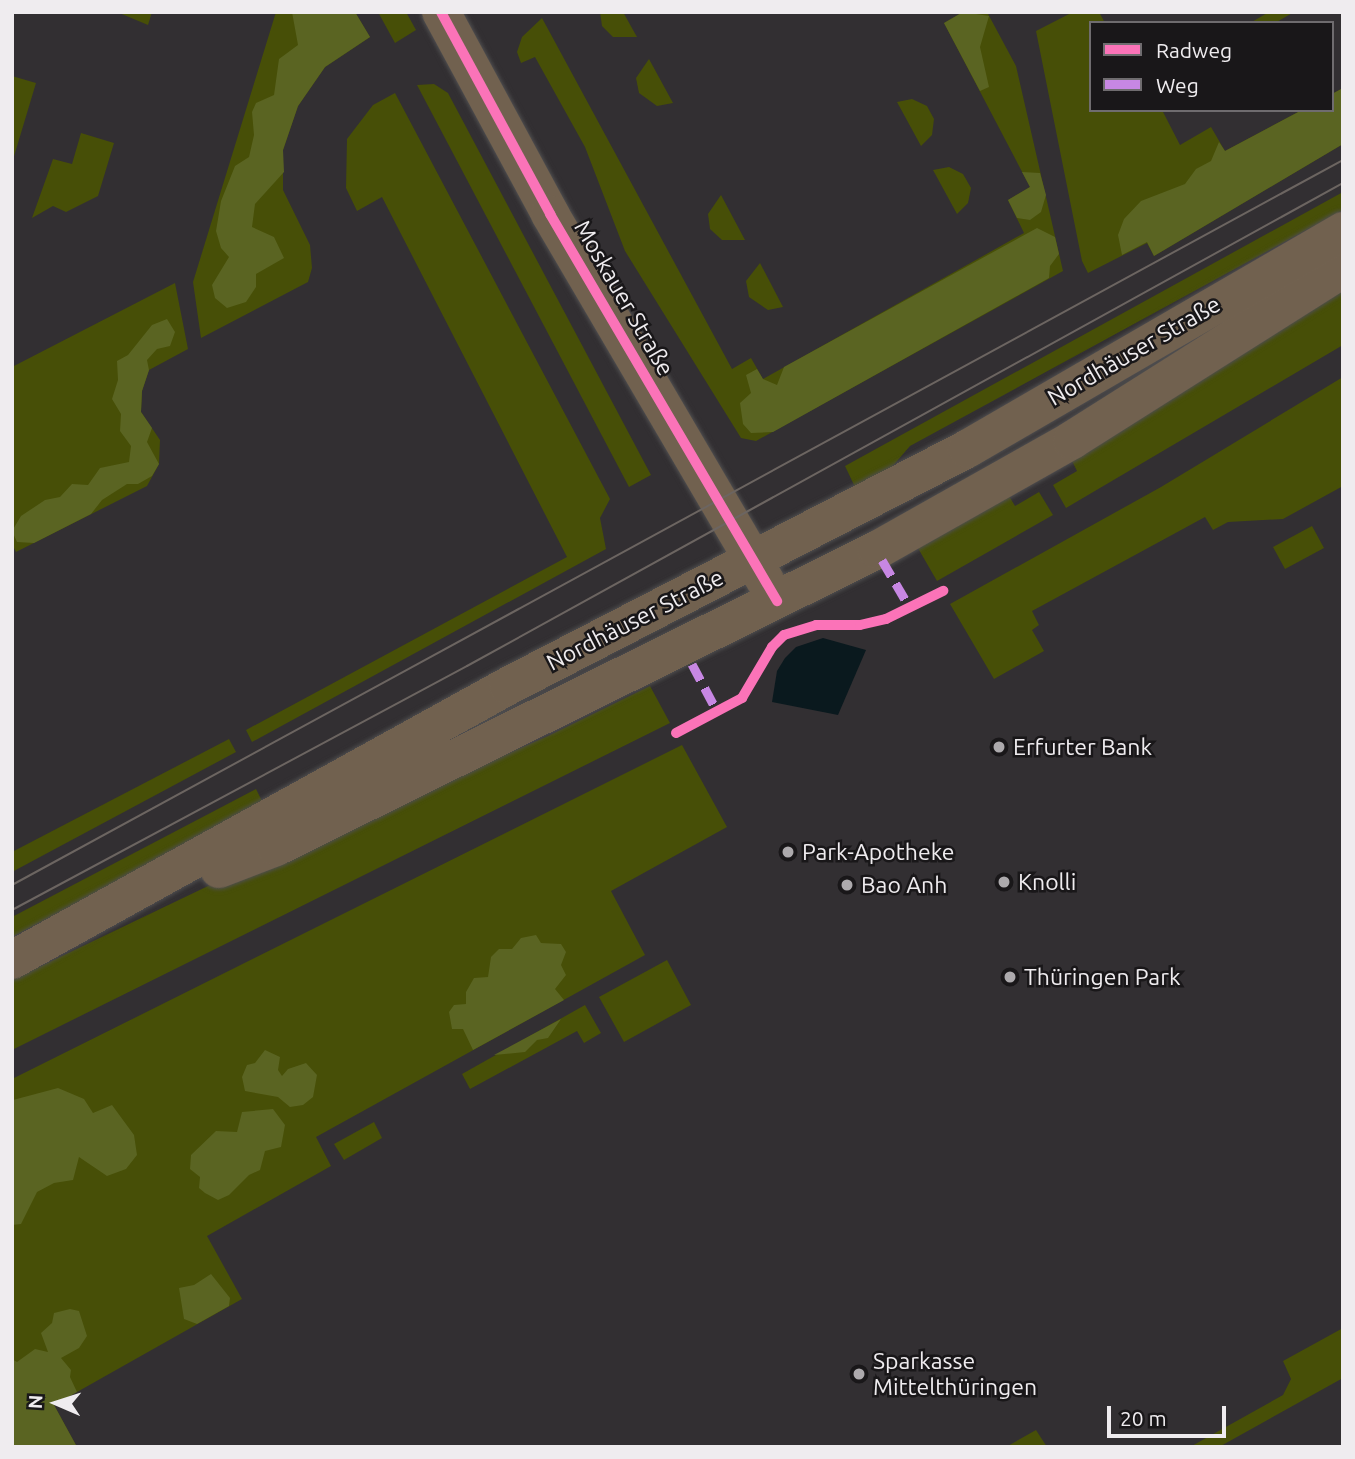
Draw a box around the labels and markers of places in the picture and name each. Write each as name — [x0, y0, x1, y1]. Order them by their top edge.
place label: Erfurter Bank — [1013, 733, 1152, 761]
marker: Erfurter Bank — [991, 739, 1007, 755]
place label: Park-Apotheke — [802, 838, 955, 866]
marker: Park-Apotheke — [780, 844, 796, 860]
place label: Knolli — [1018, 868, 1076, 896]
place label: Bao Anh — [861, 871, 947, 899]
marker: Knolli — [996, 874, 1012, 890]
marker: Bao Anh — [839, 877, 855, 893]
place label: Thüringen Park — [1024, 963, 1181, 991]
marker: Thüringen Park — [1002, 969, 1018, 985]
place label: Sparkasse Mittelthüringen — [873, 1347, 1037, 1401]
marker: Sparkasse Mittelthüringen — [851, 1366, 867, 1382]

